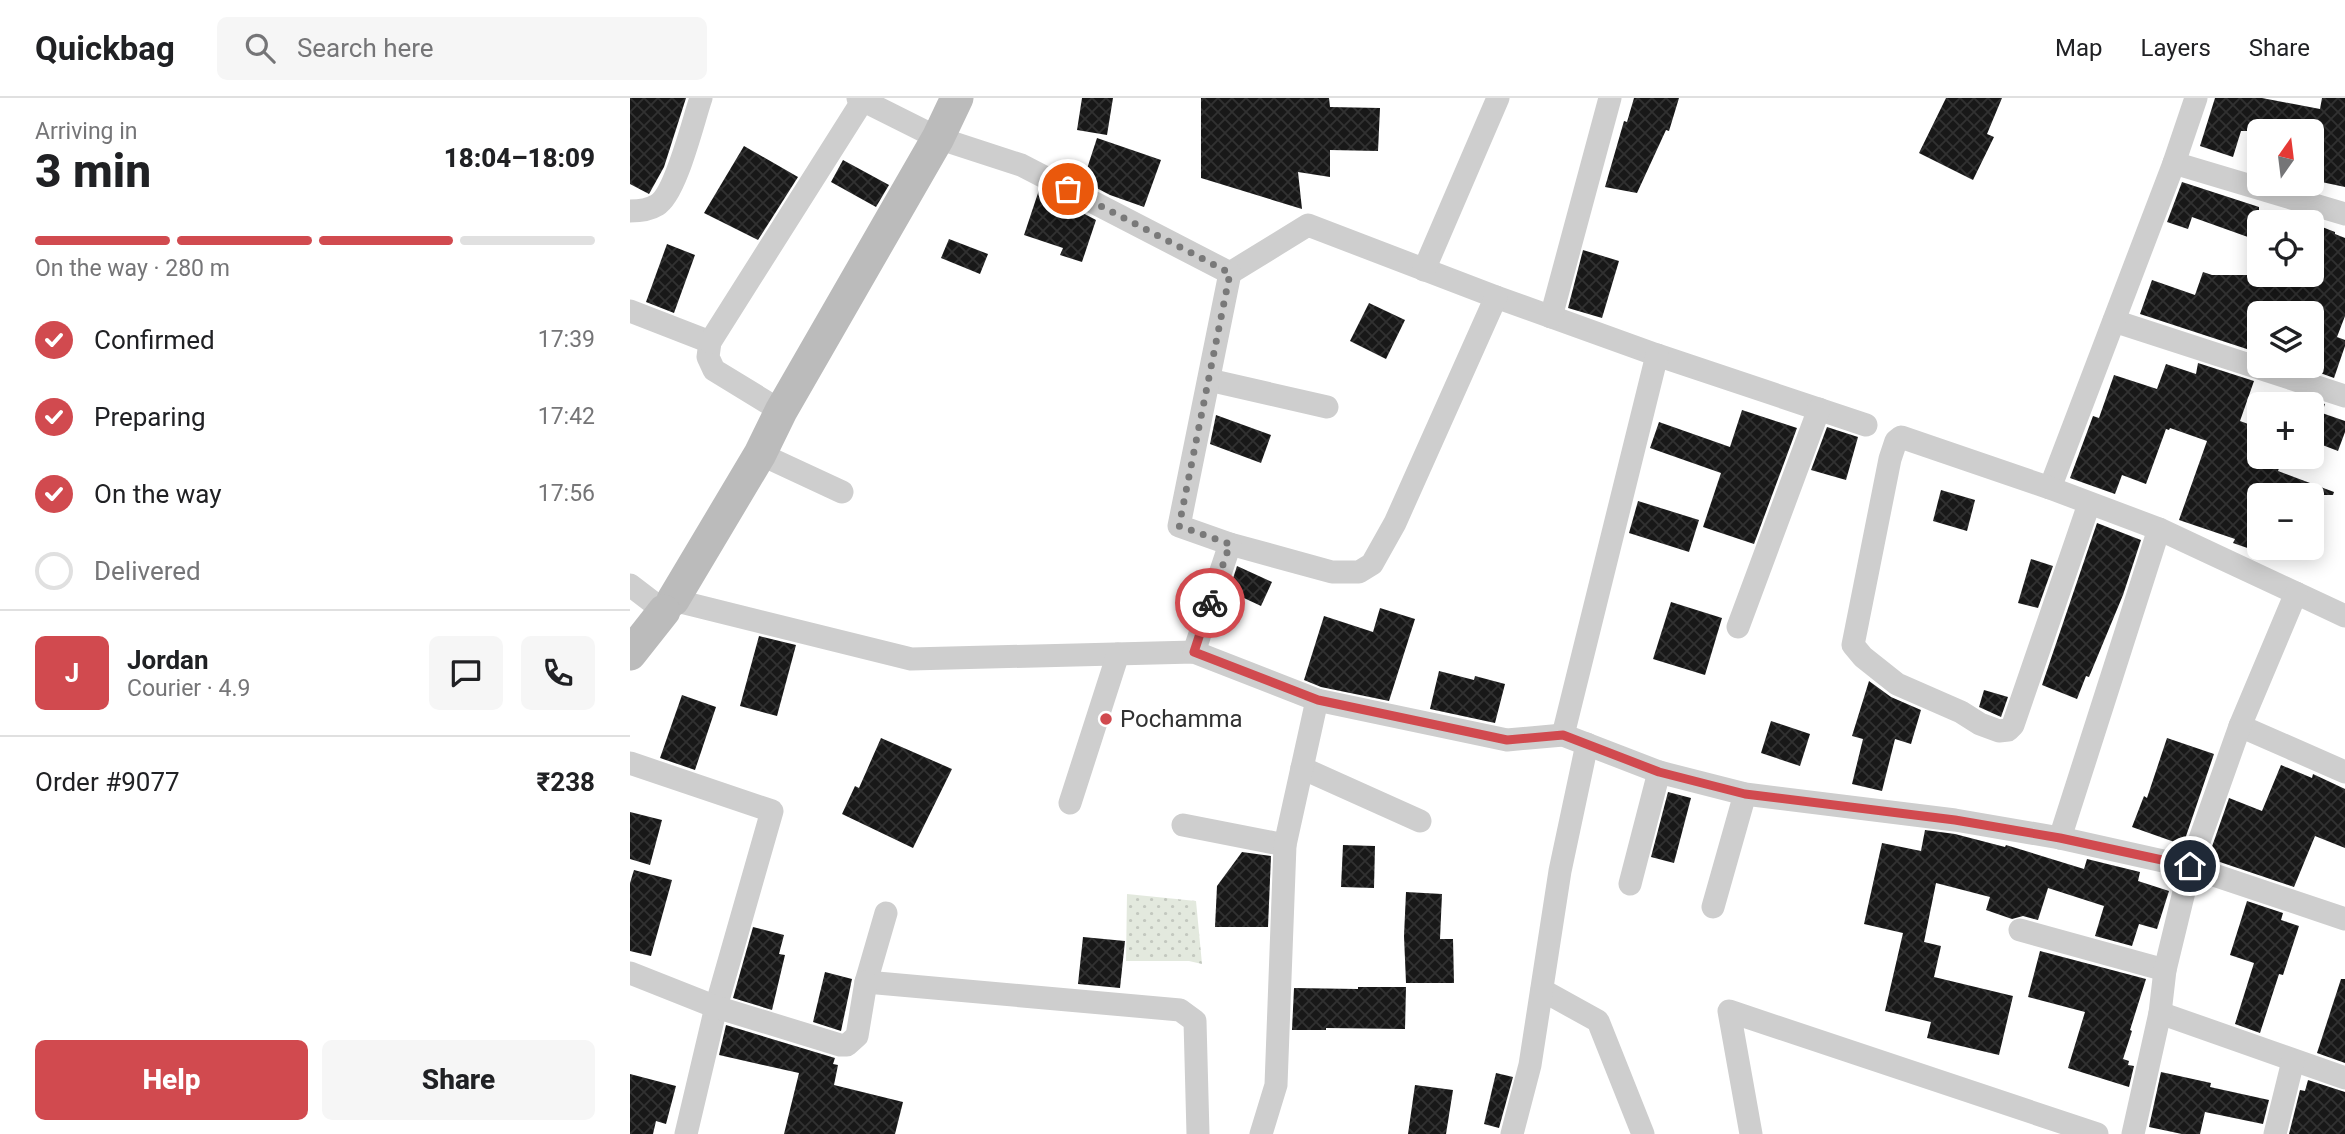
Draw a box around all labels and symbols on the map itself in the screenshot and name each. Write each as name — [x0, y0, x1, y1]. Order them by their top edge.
north arrow — [2247, 119, 2324, 196]
pin — [1038, 159, 1098, 219]
courier — [1175, 568, 1245, 638]
place label: Pochamma — [1120, 705, 1243, 733]
marker: Pochamma — [1098, 711, 1114, 727]
pin — [2160, 836, 2220, 896]

